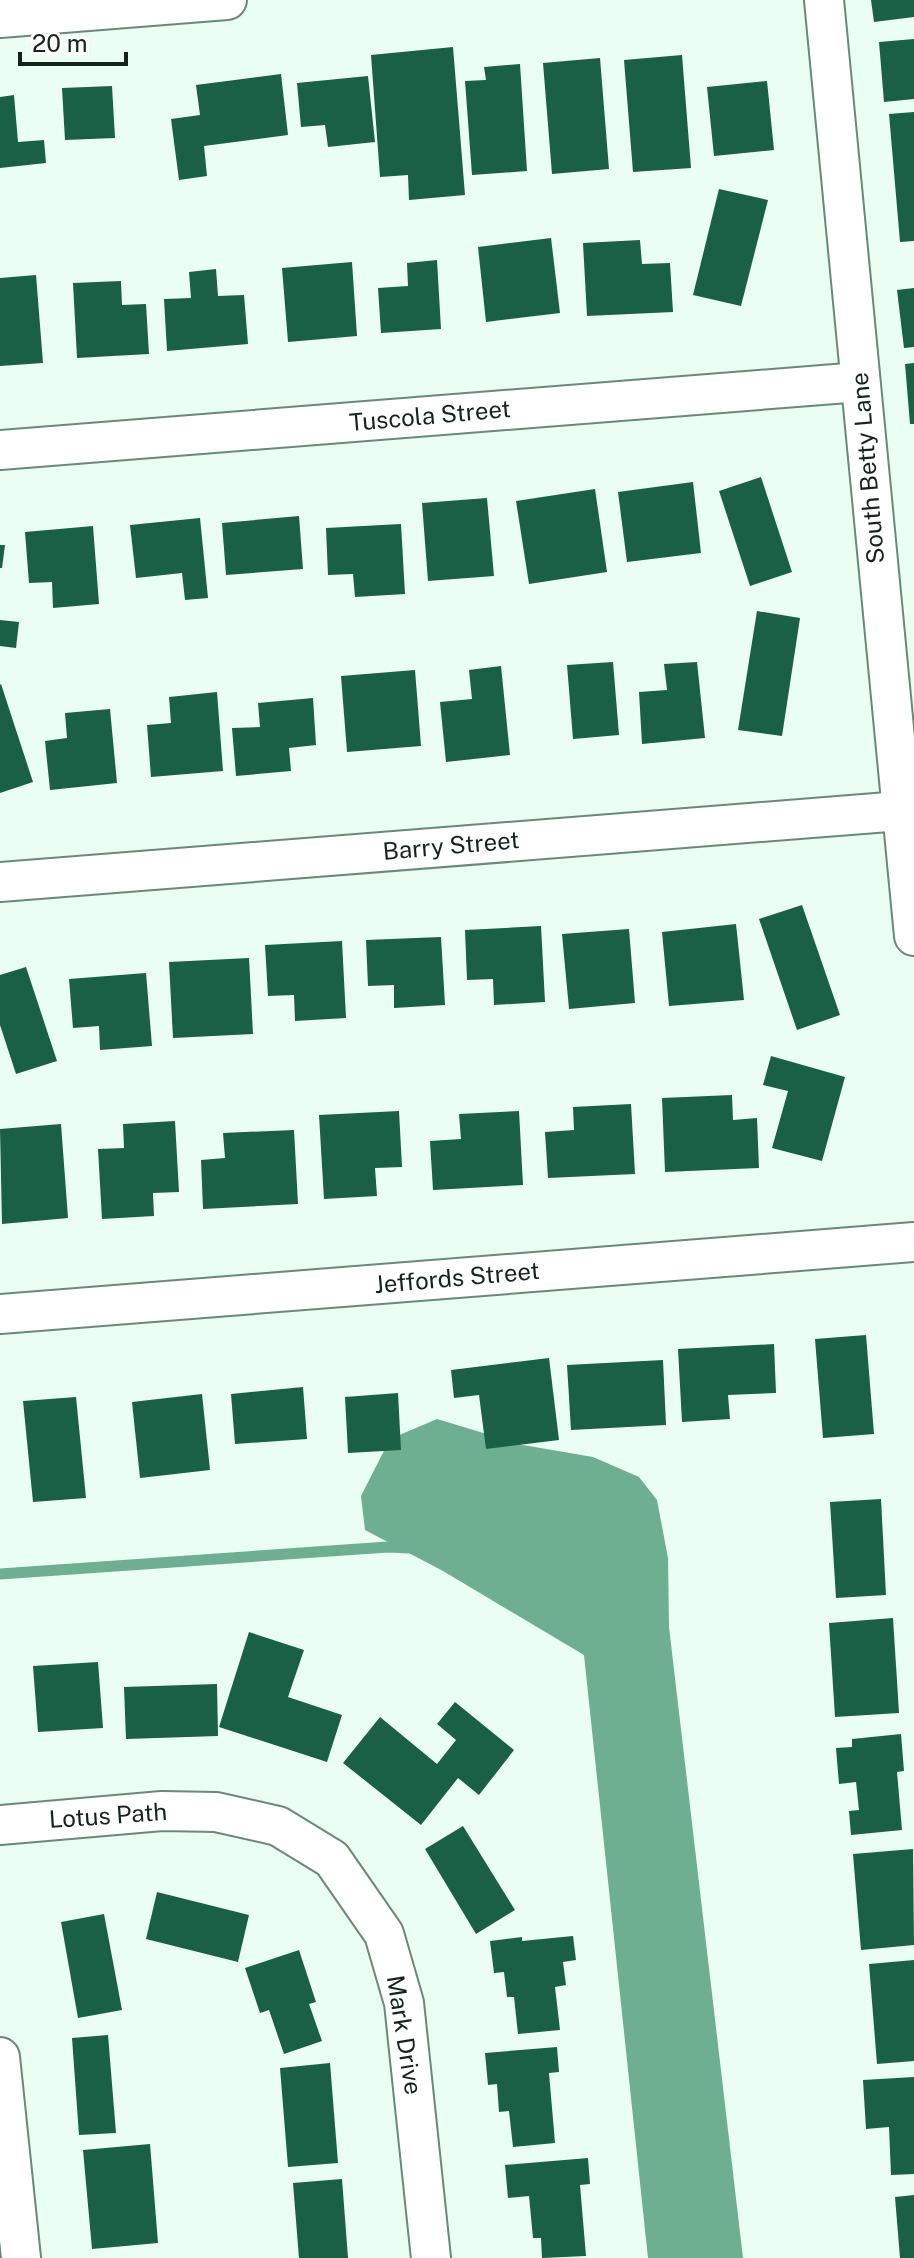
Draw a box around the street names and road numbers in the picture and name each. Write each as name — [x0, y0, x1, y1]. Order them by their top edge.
street label: South Betty Lane — [845, 371, 889, 565]
street label: Tuscola Street — [348, 394, 512, 436]
street label: Barry Street — [381, 825, 520, 865]
street label: Jeffords Street — [373, 1256, 541, 1298]
street label: Lotus Path — [48, 1797, 168, 1833]
street label: Mark Drive — [382, 1973, 428, 2097]

